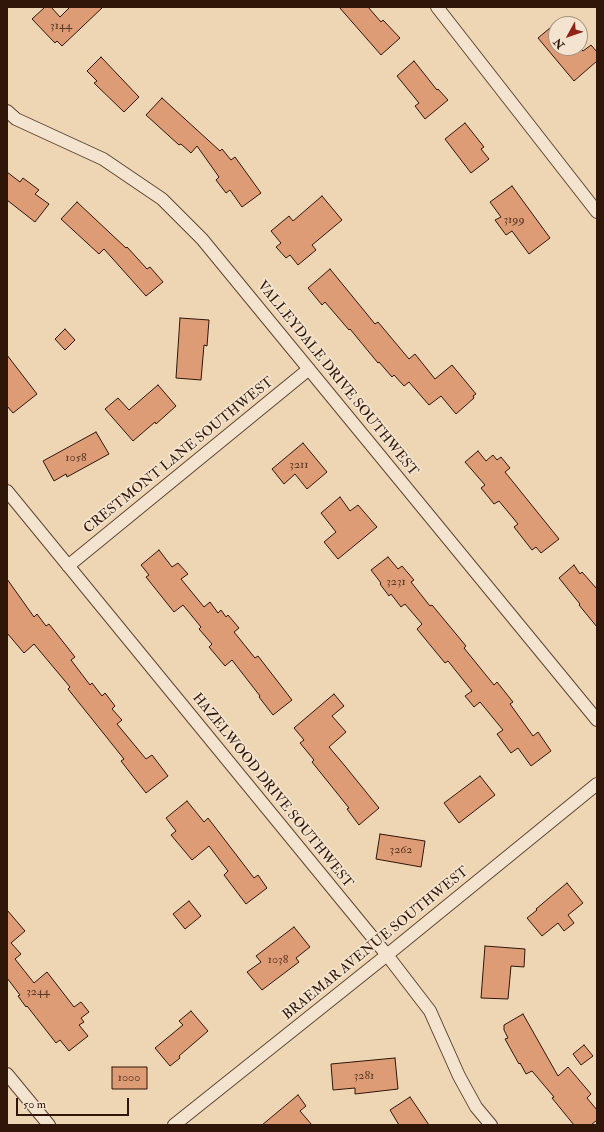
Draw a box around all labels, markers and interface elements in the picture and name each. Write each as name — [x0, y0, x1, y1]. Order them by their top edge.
north arrow — [548, 16, 588, 56]
house number: 3144 — [50, 19, 72, 33]
text: N — [551, 35, 567, 51]
house number: 3199 — [503, 213, 525, 227]
street label: VALLEYDALE DRIVE SOUTHWEST — [253, 278, 421, 480]
street label: CRESTMONT LANE SOUTHWEST — [81, 374, 277, 538]
house number: 1058 — [65, 451, 87, 465]
house number: 3211 — [289, 458, 309, 472]
house number: 3231 — [386, 575, 406, 589]
street label: HAZELWOOD DRIVE SOUTHWEST — [188, 690, 356, 892]
house number: 3262 — [390, 843, 412, 857]
street label: BRAEMAR AVENUE SOUTHWEST — [280, 864, 472, 1024]
house number: 1038 — [268, 953, 288, 967]
house number: 3244 — [26, 985, 50, 999]
house number: 3281 — [354, 1069, 374, 1083]
house number: 1000 — [118, 1071, 140, 1085]
scale bar — [18, 1090, 131, 1116]
text: 50 m — [23, 1097, 46, 1112]

